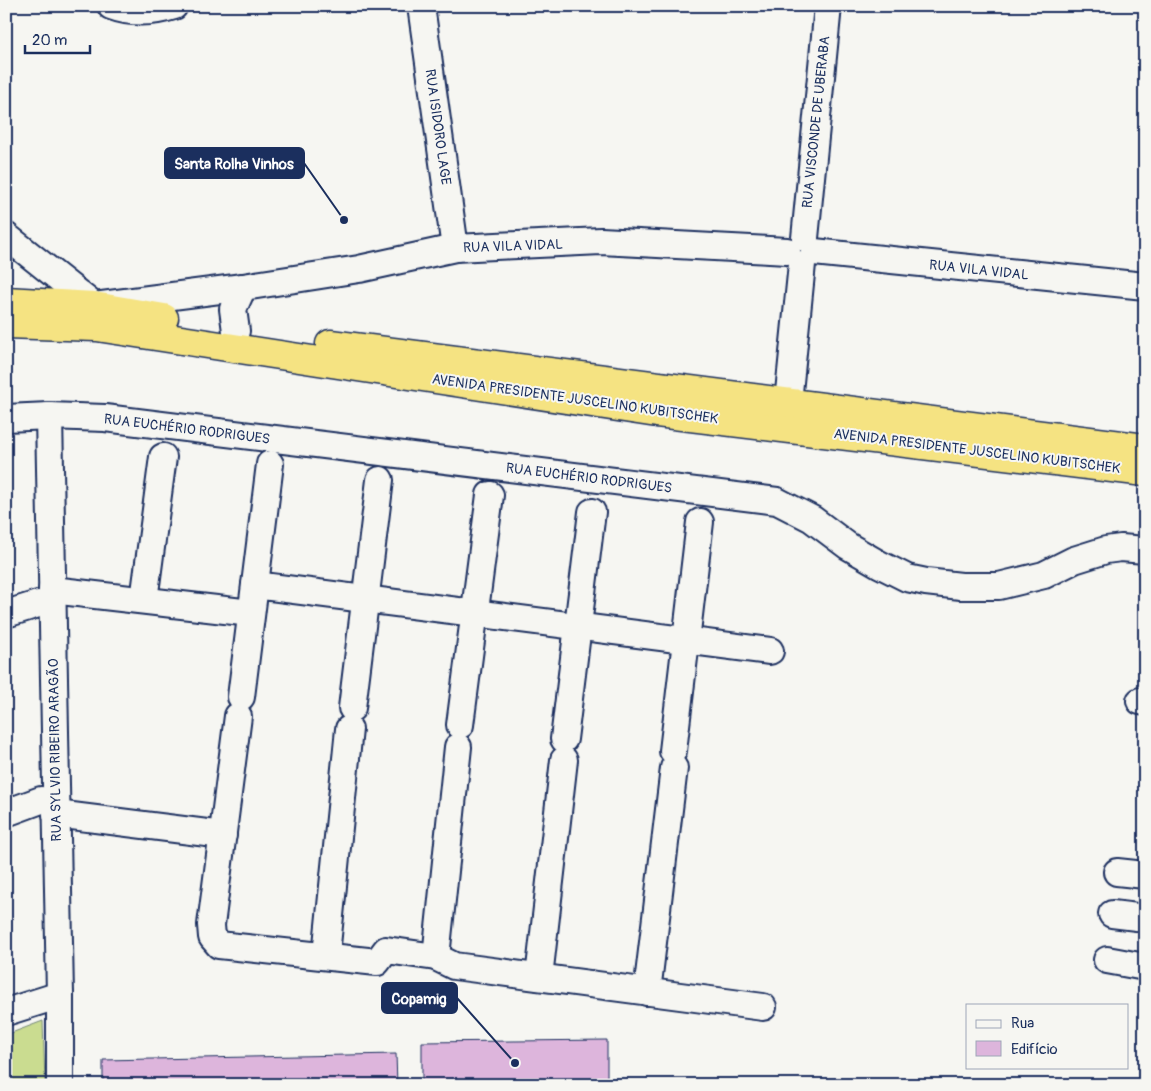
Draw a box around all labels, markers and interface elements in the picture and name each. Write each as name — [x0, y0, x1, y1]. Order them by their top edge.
scale bar — [25, 22, 90, 54]
text: 20 m — [32, 31, 67, 50]
street label: RUA VISCONDE DE UBERABA — [799, 35, 833, 209]
street label: RUA ISIDORO LAGE — [421, 68, 455, 186]
callout: Santa Rolha Vinhos — [165, 148, 304, 178]
text: Santa Rolha Vinhos — [174, 155, 294, 174]
street label: RUA VILA VIDAL — [463, 236, 563, 256]
street label: RUA VILA VIDAL — [928, 256, 1030, 284]
street label: AVENIDA PRESIDENTE JUSCELINO KUBITSCHEK — [431, 370, 720, 428]
street label: RUA EUCHÉRIO RODRIGUES — [103, 409, 271, 448]
street label: AVENIDA PRESIDENTE JUSCELINO KUBITSCHEK — [833, 425, 1122, 477]
street label: RUA EUCHÉRIO RODRIGUES — [505, 458, 673, 497]
street label: RUA SYLVIO RIBEIRO ARAGÃO — [45, 658, 65, 842]
callout: Copamig — [382, 983, 457, 1013]
text: Copamig — [391, 990, 447, 1009]
legend — [966, 1004, 1128, 1068]
text: Rua — [1011, 1014, 1034, 1033]
text: Edifício — [1011, 1040, 1057, 1059]

